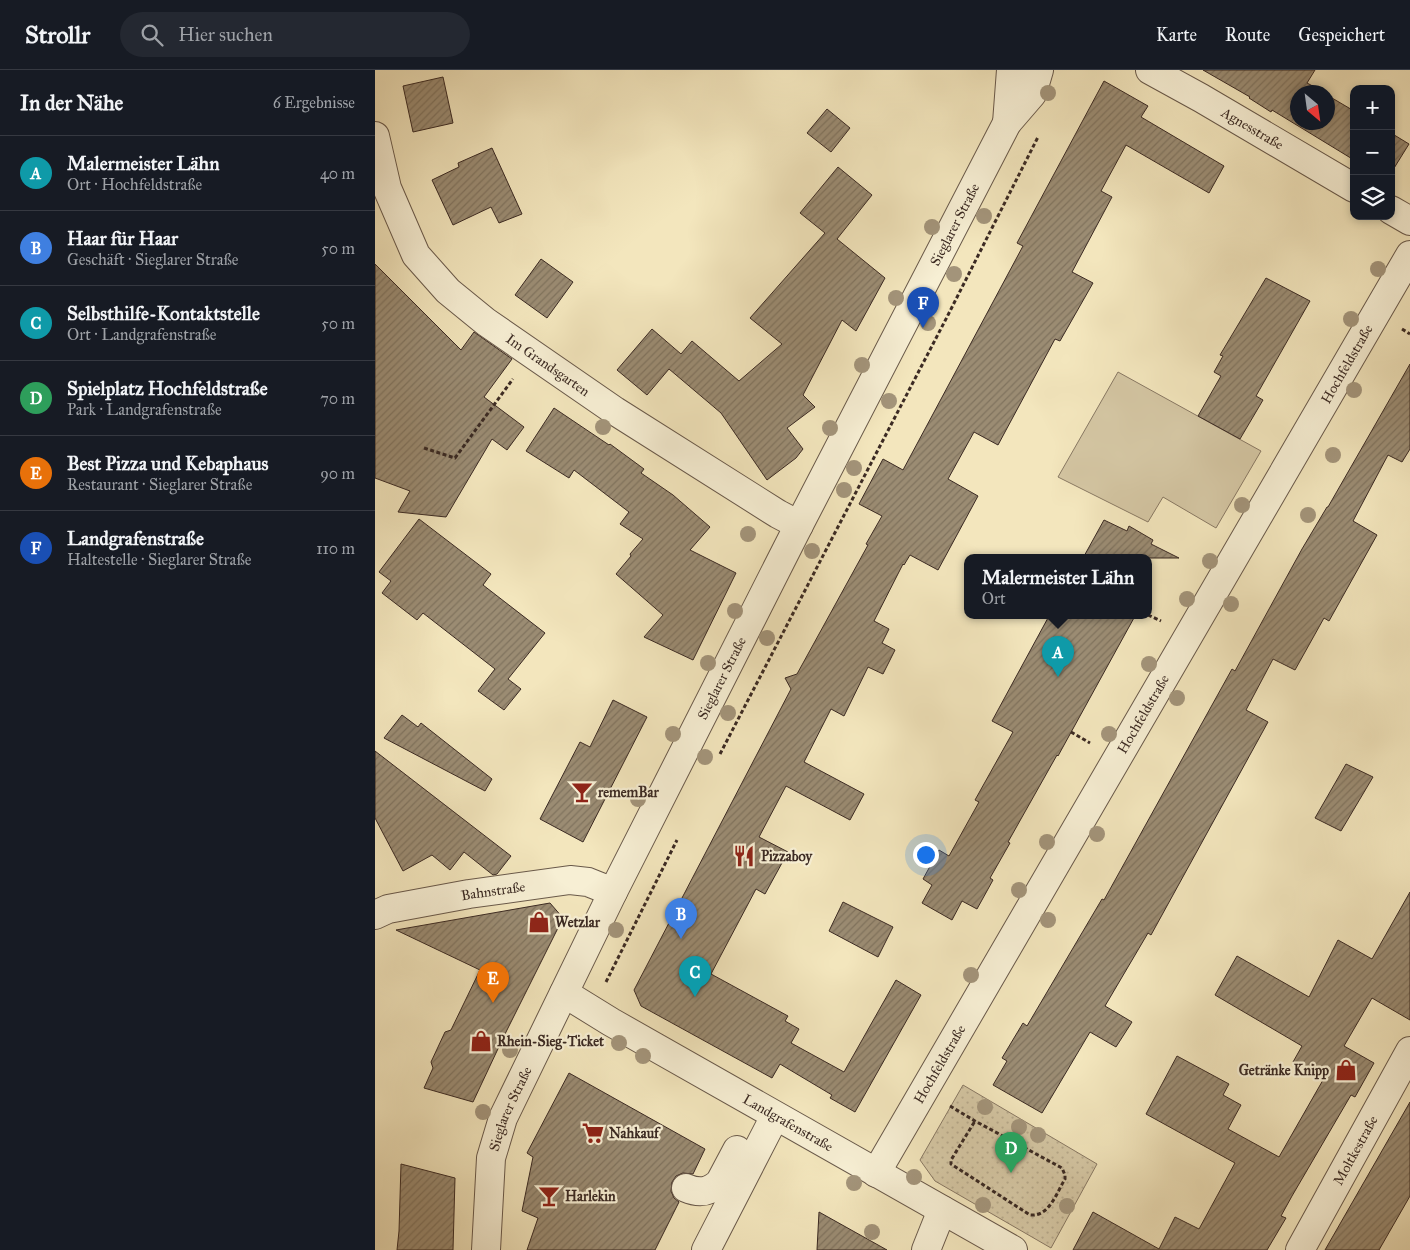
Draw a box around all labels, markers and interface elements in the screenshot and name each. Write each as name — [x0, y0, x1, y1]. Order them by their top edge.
search box — [120, 12, 470, 57]
text: Strollr — [25, 20, 90, 50]
icon: search — [138, 21, 166, 49]
text: Hier suchen — [178, 23, 273, 46]
text: Karte — [1156, 24, 1197, 46]
text: Route — [1225, 24, 1270, 46]
text: Gespeichert — [1298, 24, 1385, 46]
north arrow — [1290, 85, 1335, 130]
map controls — [1350, 85, 1395, 220]
button: + — [1350, 85, 1395, 130]
text: In der Nähe — [20, 90, 123, 116]
text: 6 Ergebnisse — [273, 93, 355, 112]
street label: Agnesstraße — [1218, 103, 1287, 153]
button: − — [1350, 130, 1395, 175]
text: Malermeister Lähn — [67, 152, 219, 175]
text: A — [31, 164, 41, 183]
text: 40 m — [320, 164, 355, 183]
text: Ort · Hochfeldstraße — [67, 175, 202, 194]
button: layers — [1350, 175, 1395, 220]
street label: Sieglarer Straße — [926, 180, 983, 269]
text: Haar für Haar — [67, 227, 178, 250]
text: B — [31, 239, 41, 258]
text: 50 m — [321, 239, 355, 258]
text: Geschäft · Sieglarer Straße — [67, 250, 238, 269]
pin: F — [907, 287, 939, 328]
text: Selbsthilfe-Kontaktstelle — [67, 302, 260, 325]
text: C — [31, 314, 41, 333]
text: 50 m — [321, 314, 355, 333]
street label: Hochfeldstraße — [1317, 321, 1376, 406]
text: Ort · Landgrafenstraße — [67, 325, 217, 344]
street label: Im Grandsgarten — [503, 330, 594, 400]
text: Spielplatz Hochfeldstraße — [67, 377, 268, 400]
text: D — [30, 389, 42, 408]
text: 70 m — [320, 389, 355, 408]
text: Park · Landgrafenstraße — [67, 400, 222, 419]
text: Best Pizza und Kebaphaus — [67, 452, 269, 475]
text: E — [30, 464, 42, 483]
text: 90 m — [320, 464, 355, 483]
text: Restaurant · Sieglarer Straße — [67, 475, 252, 494]
text: Landgrafenstraße — [67, 527, 204, 550]
text: F — [31, 539, 41, 558]
text: 110 m — [316, 539, 355, 558]
text: Haltestelle · Sieglarer Straße — [67, 550, 251, 569]
popup — [964, 554, 1152, 619]
text: Malermeister Lähn — [982, 566, 1134, 589]
text: Ort — [982, 589, 1006, 608]
street label: Sieglarer Straße — [693, 634, 750, 722]
pin: A — [1042, 636, 1074, 677]
street label: Hochfeldstraße — [1113, 671, 1173, 756]
bar icon: rememBar — [569, 779, 595, 805]
place label: rememBar — [597, 784, 659, 801]
your location — [913, 842, 939, 868]
restaurant icon: Pizzaboy — [731, 843, 757, 869]
place label: Pizzaboy — [761, 848, 814, 866]
street label: Bahnstraße — [459, 878, 527, 904]
pin: B — [665, 898, 697, 939]
shop icon: Wetzlar — [526, 909, 552, 935]
place label: Wetzlar — [555, 914, 601, 931]
pin: C — [679, 956, 711, 997]
pin: E — [477, 962, 509, 1003]
street label: Hochfeldstraße — [910, 1021, 969, 1107]
shop icon: Rhein-Sieg-Ticket — [468, 1028, 494, 1054]
place label: Rhein-Sieg-Ticket — [497, 1033, 604, 1051]
shop icon: Getränke Knipp — [1333, 1057, 1359, 1083]
place label: Getränke Knipp — [1239, 1062, 1329, 1080]
street label: Sieglarer Straße — [485, 1063, 535, 1153]
street label: Landgrafenstraße — [740, 1090, 836, 1155]
street label: Moltkestraße — [1329, 1112, 1381, 1188]
supermarket icon: Nahkauf — [580, 1120, 606, 1146]
place label: Nahkauf — [609, 1125, 661, 1142]
pin: D — [995, 1132, 1027, 1173]
bar icon: Harlekin — [536, 1183, 562, 1209]
place label: Harlekin — [565, 1188, 616, 1205]

